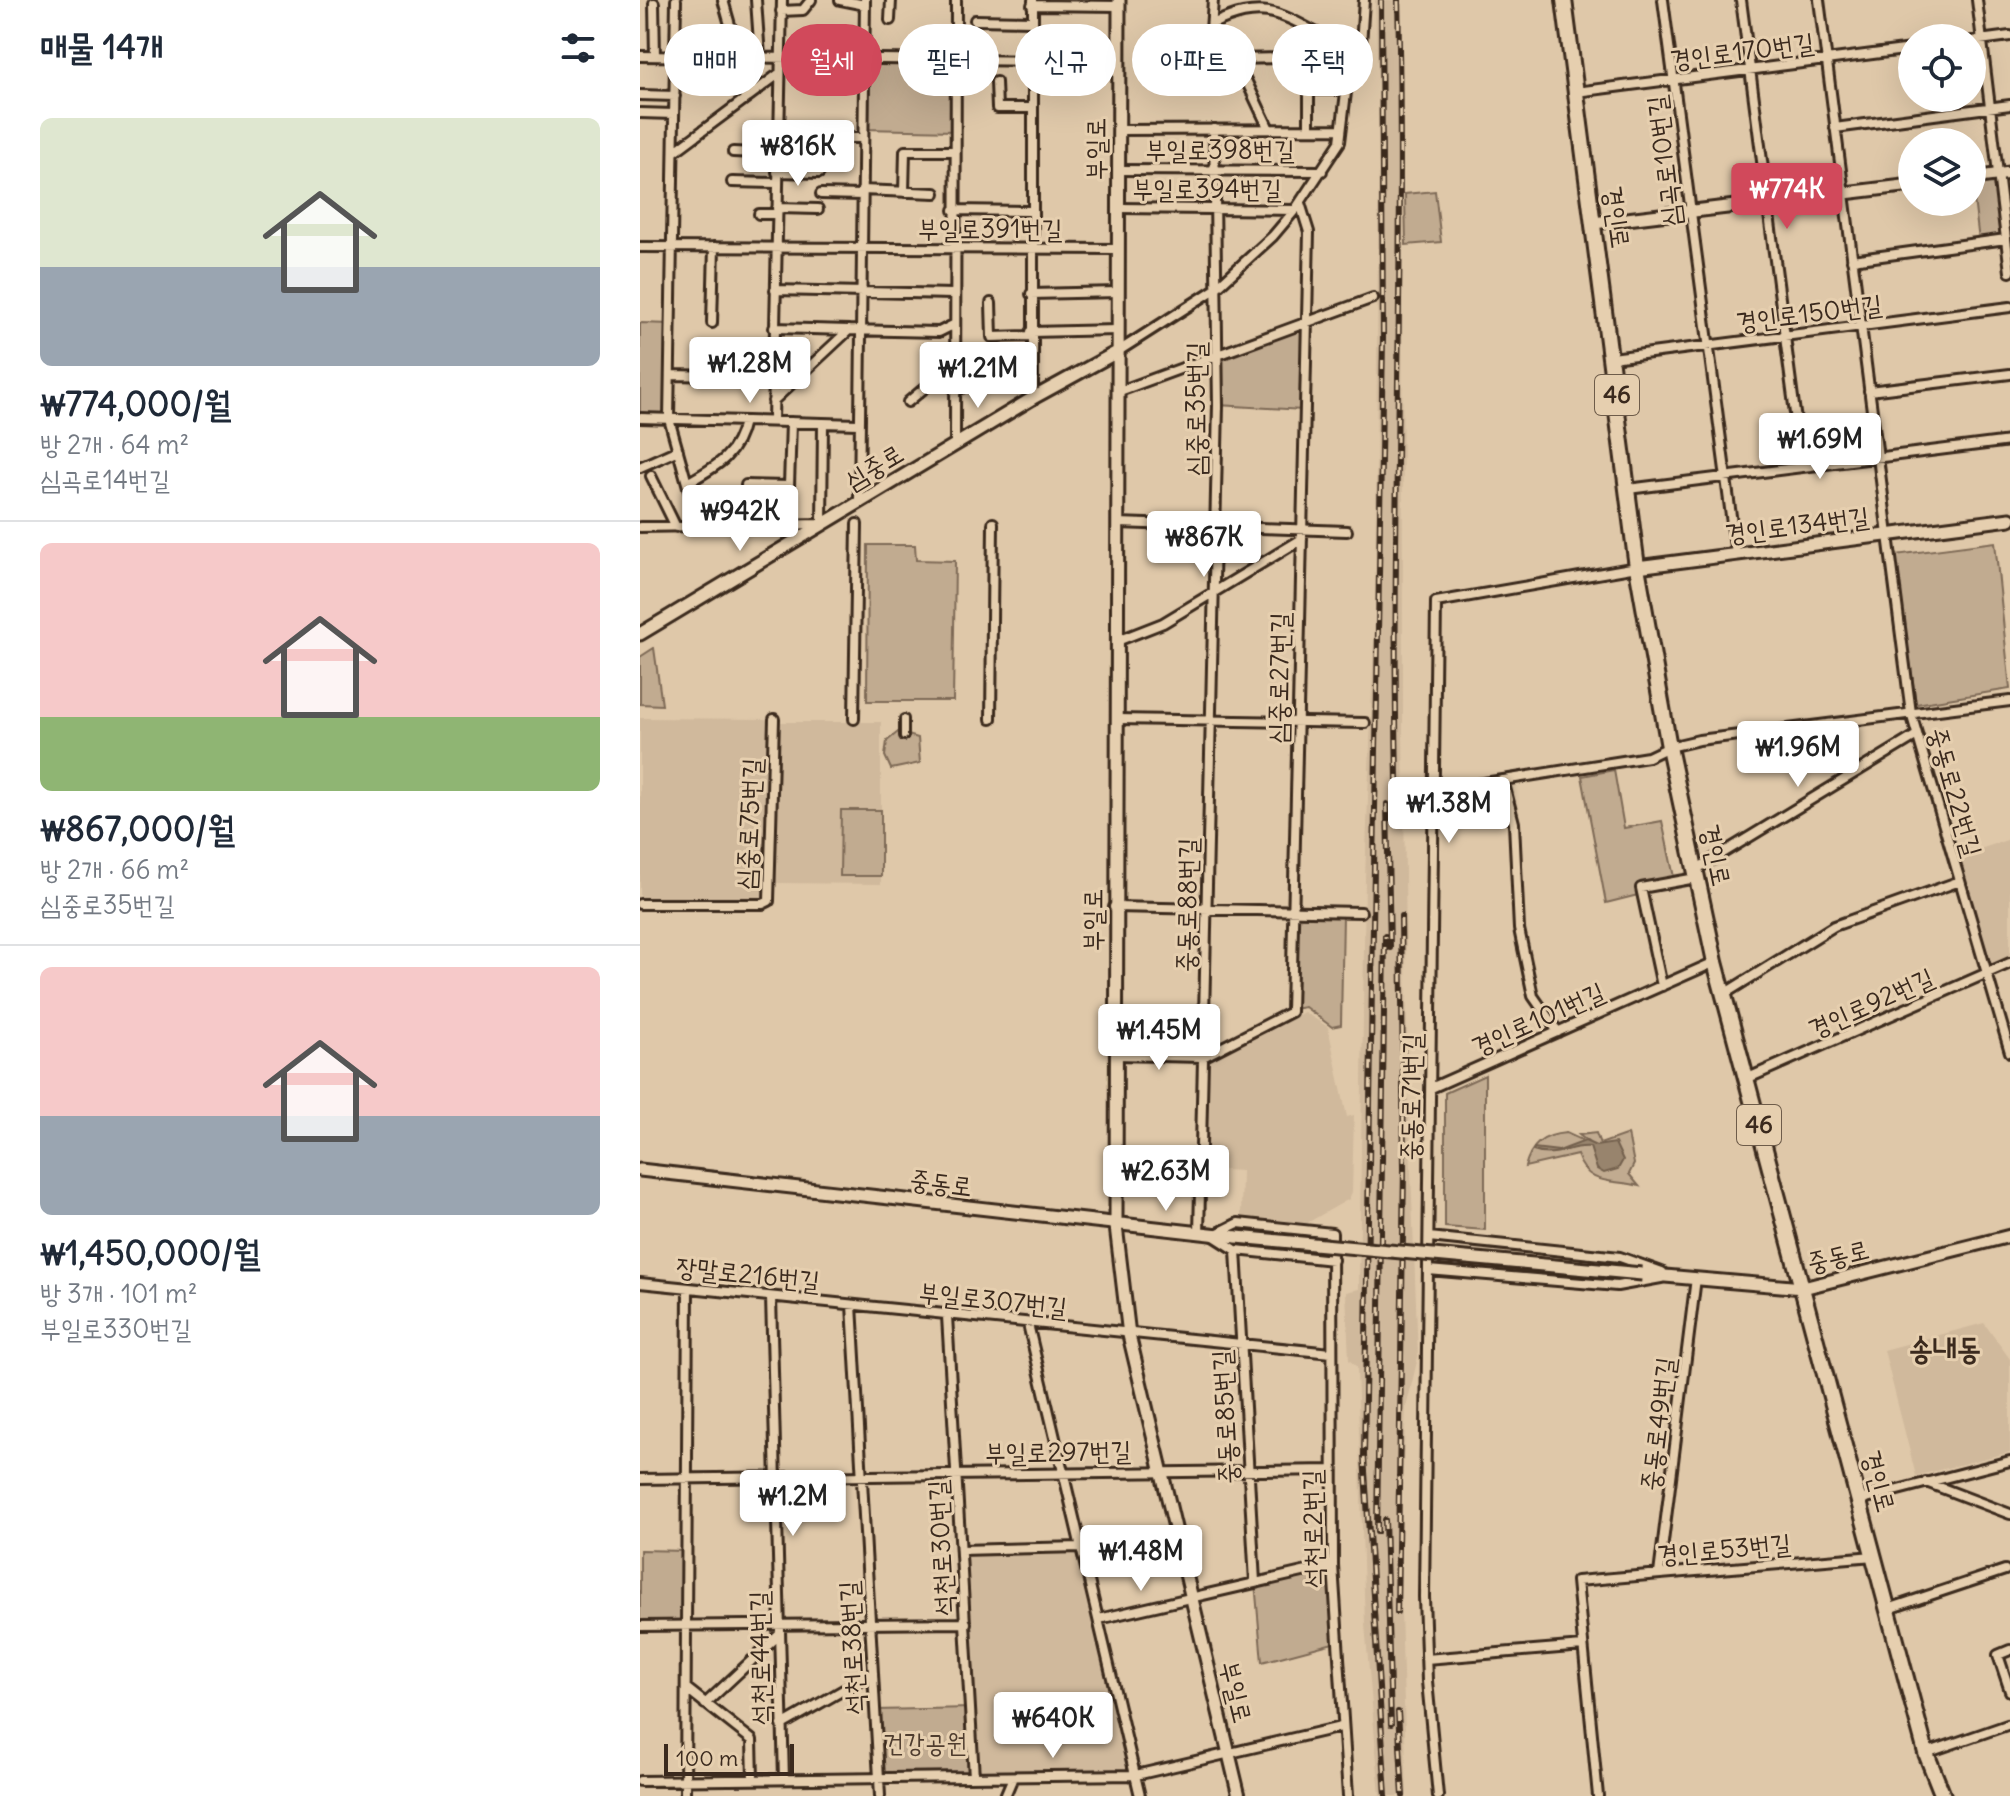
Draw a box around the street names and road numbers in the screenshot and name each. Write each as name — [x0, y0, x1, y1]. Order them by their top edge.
street label: 경인로170번길 — [1668, 25, 1816, 76]
street label: 심곡로10번길 — [1639, 93, 1688, 229]
street label: 부일로 — [1079, 118, 1112, 180]
street label: 부일로398번길 — [1145, 133, 1295, 166]
street label: 부일로394번길 — [1132, 172, 1282, 205]
street label: 경인로 — [1597, 184, 1638, 250]
street label: 부일로391번길 — [918, 212, 1062, 245]
street label: 경인로150번길 — [1734, 287, 1884, 338]
street label: 심중로35번길 — [1179, 342, 1212, 476]
road number: 46 — [1595, 375, 1639, 415]
street label: 심중로 — [838, 436, 909, 497]
street label: 경인로134번길 — [1723, 499, 1871, 550]
street label: 심중로27번길 — [1261, 612, 1296, 744]
street label: 중동로22번길 — [1921, 723, 1990, 860]
street label: 심중로75번길 — [729, 757, 768, 891]
street label: 경인로 — [1694, 821, 1739, 889]
street label: 중동로88번길 — [1169, 837, 1204, 973]
street label: 부일로 — [1076, 889, 1109, 951]
street label: 경인로92번길 — [1803, 960, 1939, 1045]
street label: 경인로101번길 — [1466, 974, 1610, 1063]
street label: 중동로71번길 — [1393, 1033, 1428, 1161]
road number: 46 — [1737, 1105, 1781, 1145]
street label: 중동로 — [908, 1162, 974, 1203]
street label: 중동로 — [1803, 1232, 1872, 1279]
street label: 장말로216번길 — [675, 1250, 822, 1297]
street label: 부일로307번길 — [917, 1275, 1069, 1324]
street label: 중동로85번길 — [1204, 1349, 1244, 1485]
street label: 중동로49번길 — [1633, 1355, 1682, 1493]
street label: 부일로297번길 — [984, 1434, 1132, 1469]
street label: 경인로 — [1855, 1446, 1904, 1515]
street label: 석천로2번길 — [1295, 1469, 1330, 1589]
street label: 석천로30번길 — [920, 1479, 961, 1617]
street label: 경인로53번길 — [1656, 1526, 1792, 1571]
street label: 석천로38번길 — [832, 1580, 871, 1716]
street label: 석천로44번길 — [742, 1590, 777, 1726]
street label: 부일로 — [1213, 1657, 1260, 1726]

